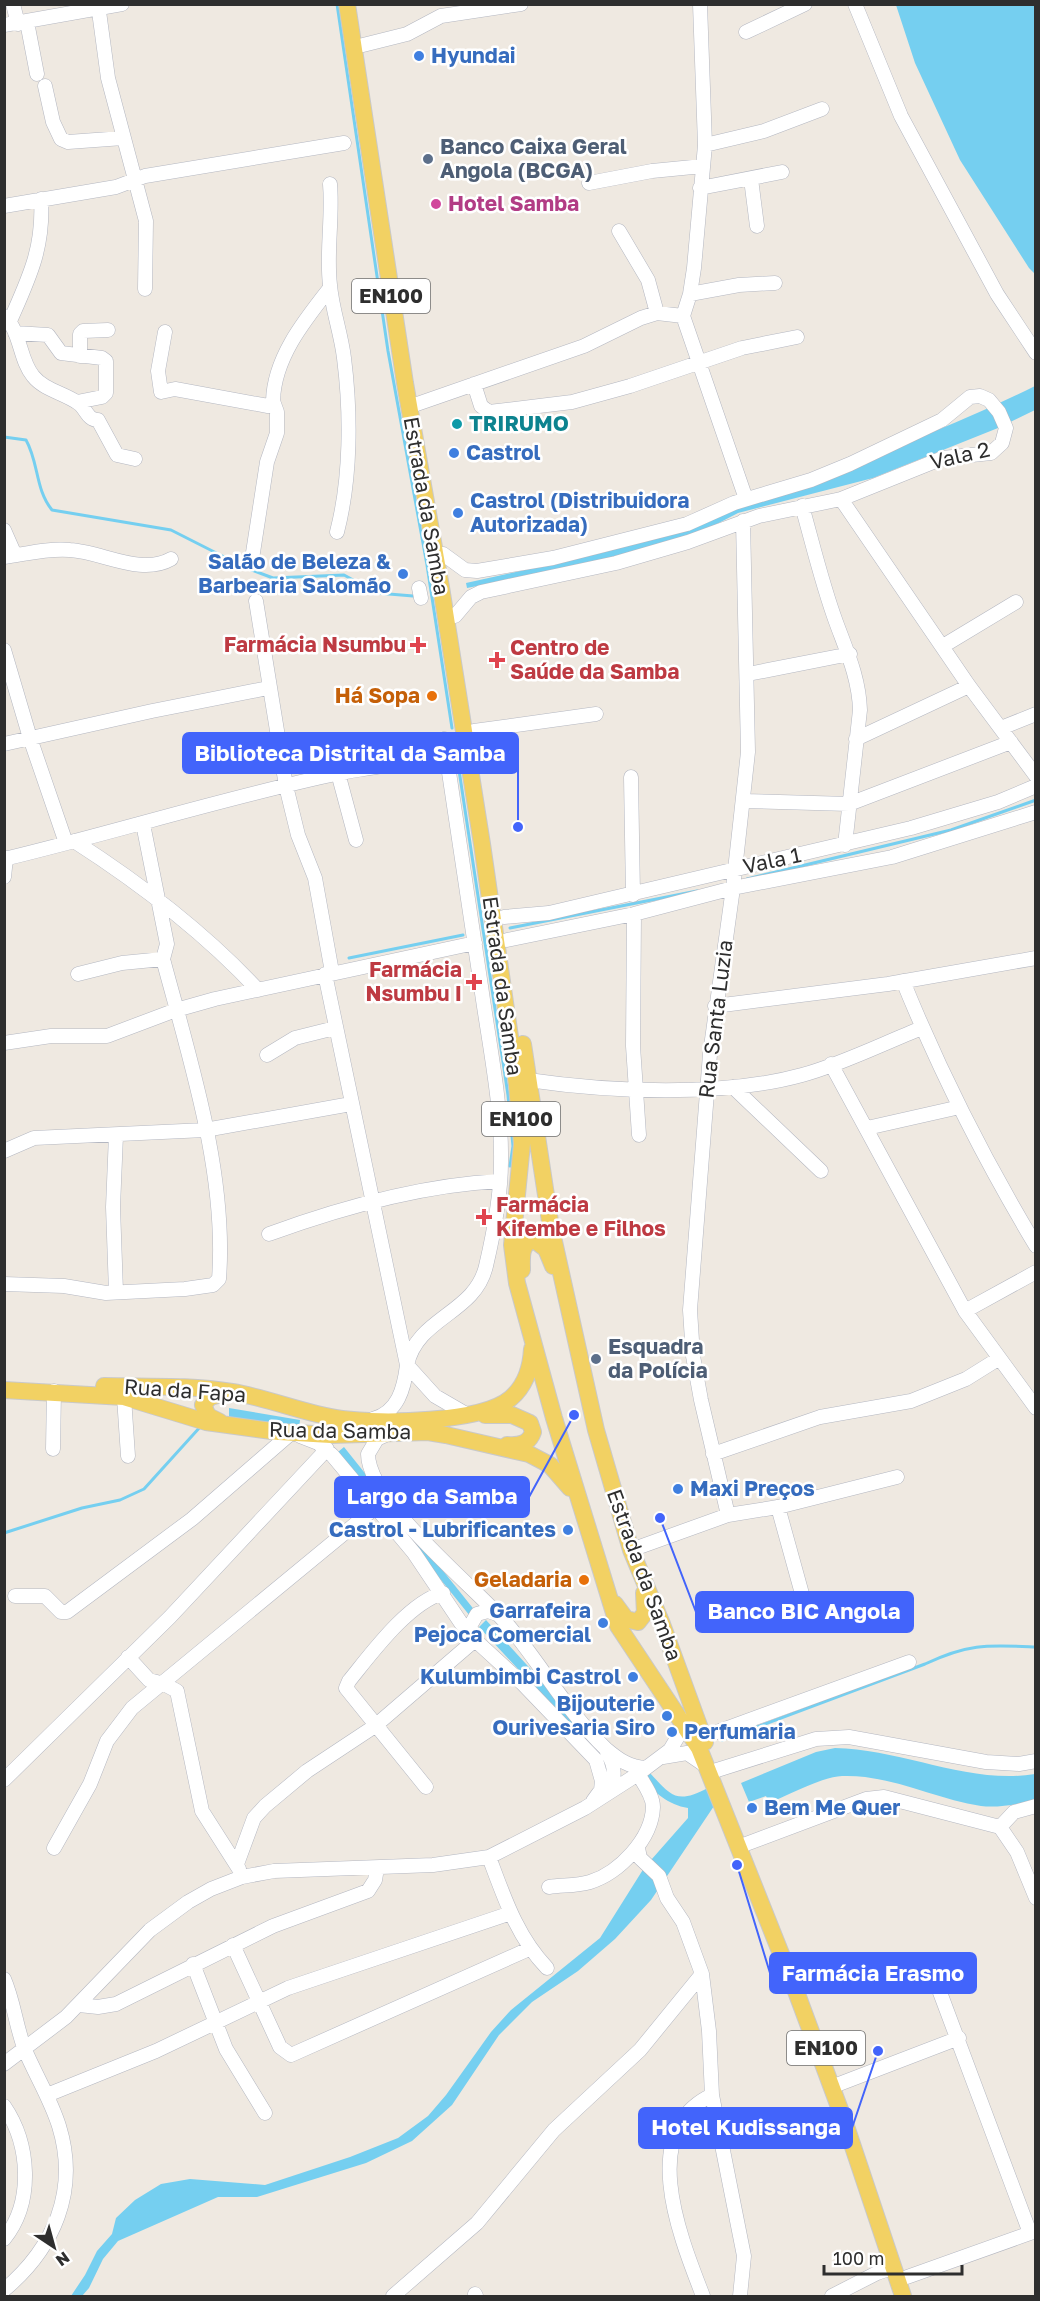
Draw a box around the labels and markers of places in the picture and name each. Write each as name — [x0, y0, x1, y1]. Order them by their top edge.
place label: Hyundai — [431, 42, 516, 68]
marker: Hyundai — [412, 49, 426, 63]
place label: Banco Caixa Geral Angola (BCGA) — [440, 133, 627, 183]
marker: Banco Caixa Geral Angola (BCGA) — [421, 152, 435, 166]
place label: Hotel Samba — [448, 190, 579, 216]
marker: Hotel Samba — [429, 197, 443, 211]
place label: TRIRUMO — [469, 410, 569, 436]
marker: TRIRUMO — [450, 417, 464, 431]
place label: Castrol — [466, 439, 541, 465]
marker: Castrol — [447, 446, 461, 460]
place label: Castrol (Distribuidora Autorizada) — [470, 487, 689, 537]
marker: Castrol (Distribuidora Autorizada) — [451, 506, 465, 520]
place label: Salão de Beleza & Barbearia Salomão — [198, 548, 391, 598]
marker: Salão de Beleza & Barbearia Salomão — [396, 567, 410, 581]
place label: Farmácia Nsumbu — [224, 631, 406, 657]
place label: Centro de Saúde da Samba — [510, 634, 679, 684]
marker: Farmácia Nsumbu — [411, 638, 425, 652]
marker: Centro de Saúde da Samba — [488, 651, 506, 669]
place label: Há Sopa — [335, 682, 420, 708]
marker: Há Sopa — [425, 689, 439, 703]
callout: Biblioteca Distrital da Samba — [183, 733, 518, 773]
place label: Farmácia Nsumbu I — [366, 956, 462, 1006]
marker: Farmácia Nsumbu I — [467, 975, 481, 989]
place label: Farmácia Kifembe e Filhos — [496, 1191, 666, 1241]
marker: Farmácia Kifembe e Filhos — [477, 1210, 491, 1224]
place label: Esquadra da Polícia — [608, 1333, 708, 1383]
marker: Esquadra da Polícia — [589, 1352, 603, 1366]
place label: Maxi Preços — [690, 1475, 815, 1501]
callout: Largo da Samba — [335, 1477, 529, 1517]
marker: Maxi Preços — [671, 1482, 685, 1496]
place label: Castrol - Lubrificantes — [329, 1516, 556, 1542]
marker: Castrol - Lubrificantes — [561, 1523, 575, 1537]
place label: Geladaria — [474, 1566, 572, 1592]
marker: Geladaria — [577, 1573, 591, 1587]
callout: Banco BIC Angola — [696, 1592, 913, 1632]
place label: Garrafeira Pejoca Comercial — [414, 1597, 591, 1647]
marker: Garrafeira Pejoca Comercial — [596, 1616, 610, 1630]
place label: Kulumbimbi Castrol — [420, 1663, 621, 1689]
marker: Kulumbimbi Castrol — [626, 1670, 640, 1684]
place label: Bijouterie Ourivesaria Siro — [492, 1690, 655, 1740]
marker: Bijouterie Ourivesaria Siro — [660, 1709, 674, 1723]
place label: Perfumaria — [684, 1718, 796, 1744]
marker: Perfumaria — [665, 1725, 679, 1739]
place label: Bem Me Quer — [764, 1794, 900, 1820]
marker: Bem Me Quer — [745, 1801, 759, 1815]
callout: Farmácia Erasmo — [770, 1953, 976, 1993]
callout: Hotel Kudissanga — [639, 2108, 852, 2148]

